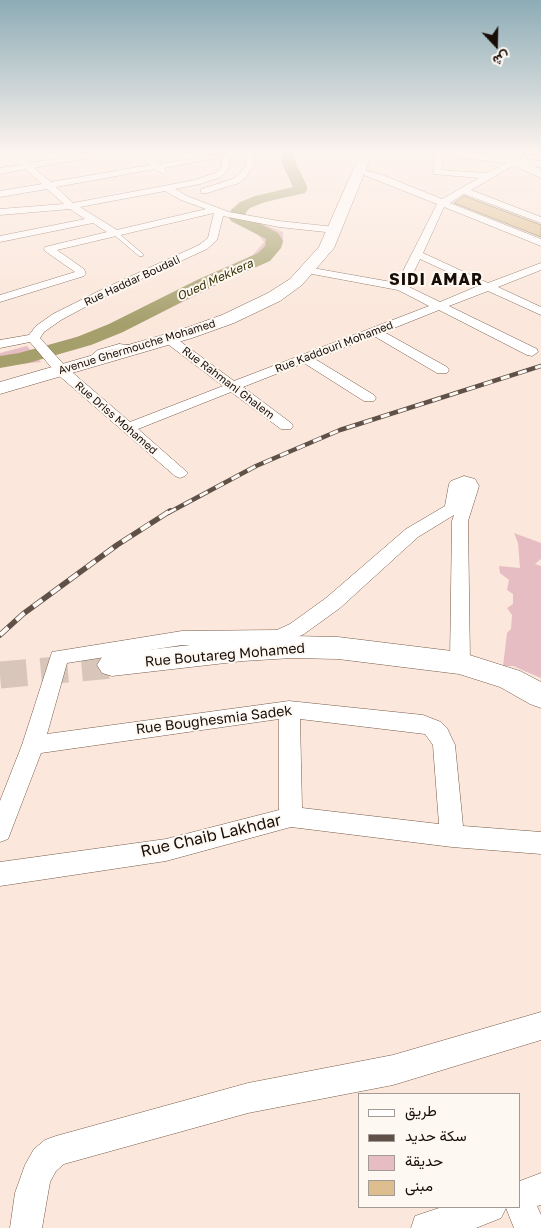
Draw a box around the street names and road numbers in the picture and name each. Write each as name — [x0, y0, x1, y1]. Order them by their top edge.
street label: Rue Haddar Boudali — [82, 253, 182, 309]
street label: Avenue Ghermouche Mohamed — [57, 317, 217, 377]
street label: Rue Kaddouri Mohamed — [273, 318, 395, 376]
street label: Rue Rahmani Ghalem — [179, 344, 277, 422]
street label: Rue Driss Mohamed — [72, 379, 160, 457]
street label: Rue Boutareg Mohamed — [144, 640, 306, 670]
street label: Rue Boughesmia Sadek — [135, 702, 293, 738]
street label: Rue Chaib Lakhdar — [139, 810, 283, 862]

